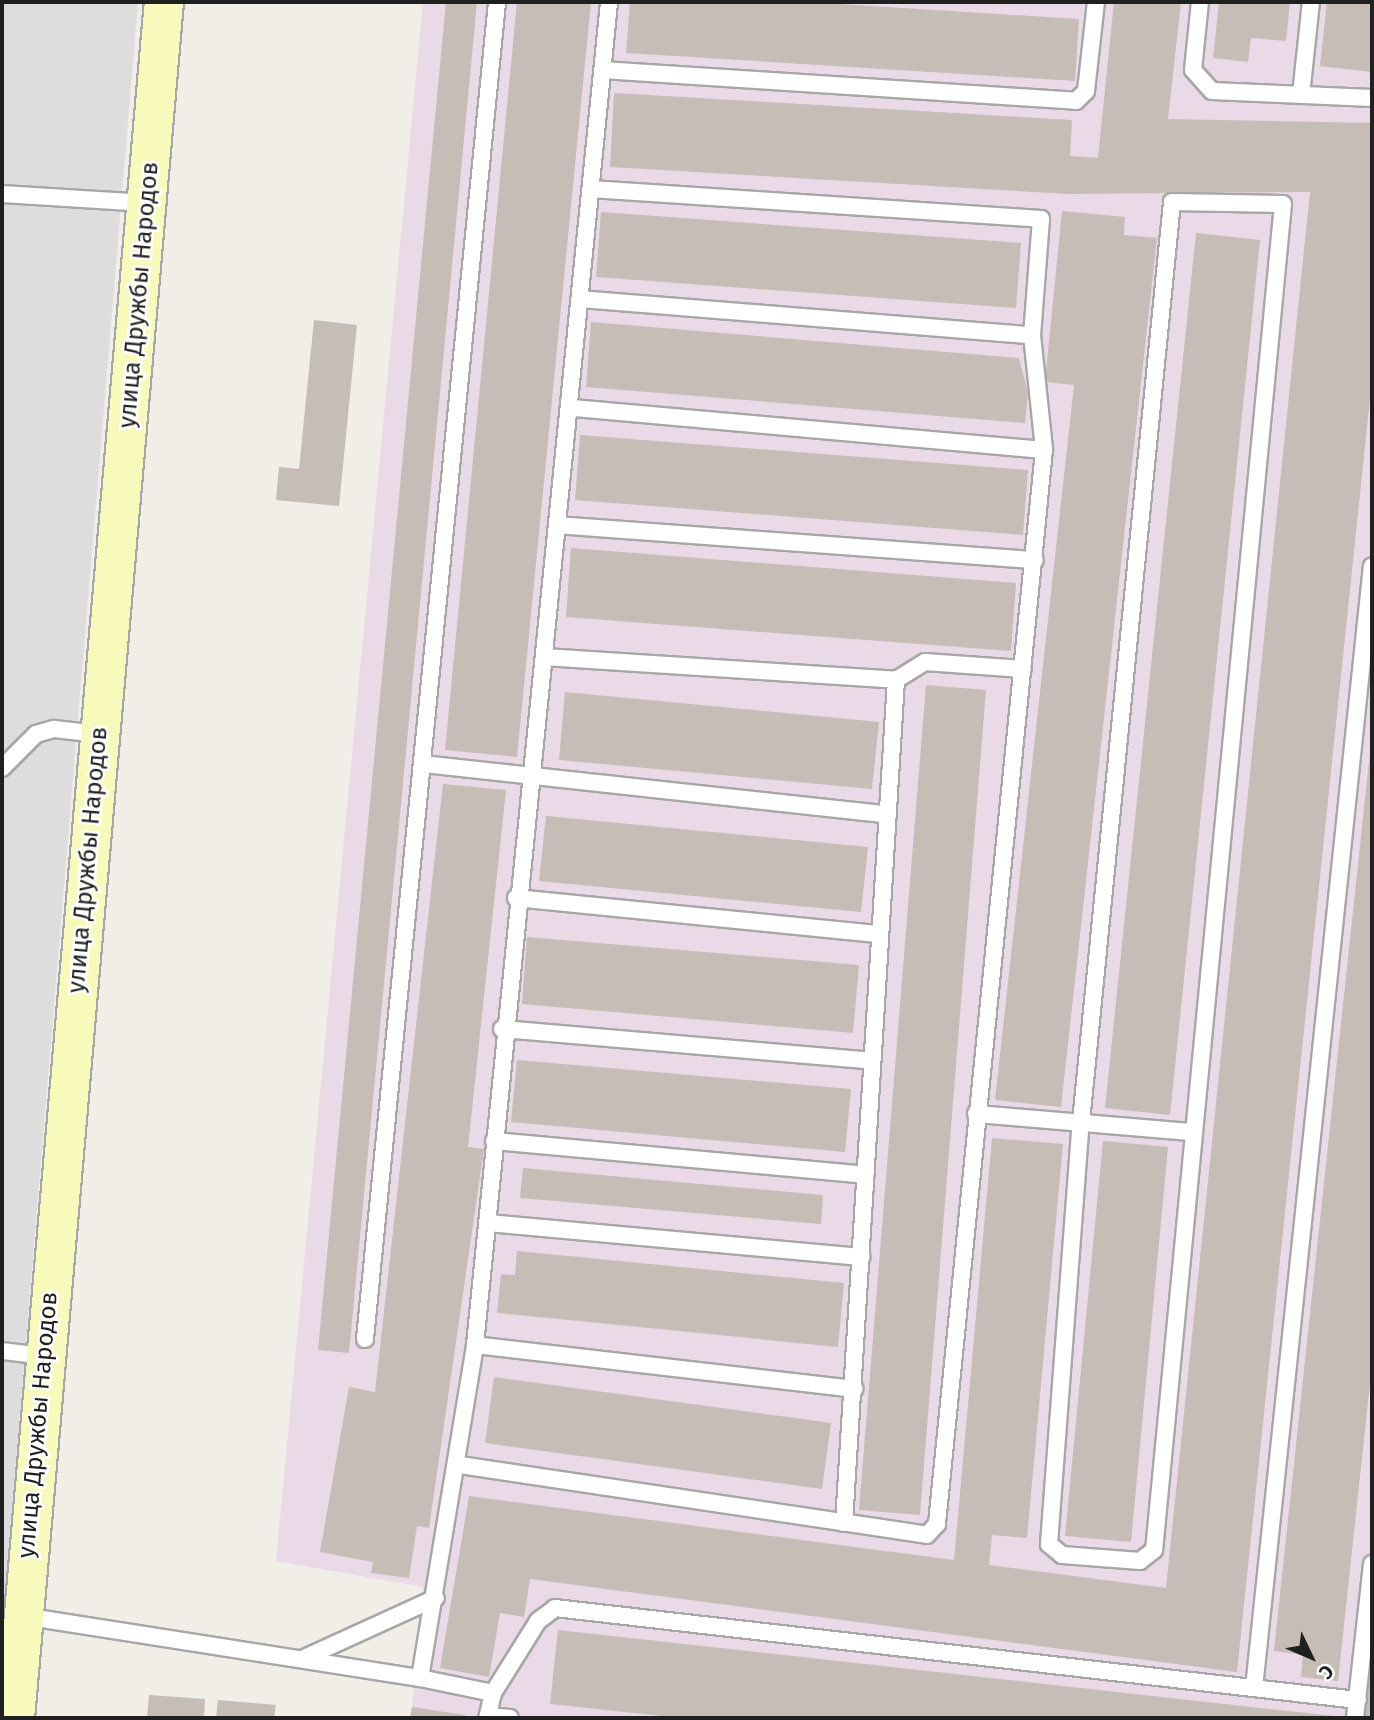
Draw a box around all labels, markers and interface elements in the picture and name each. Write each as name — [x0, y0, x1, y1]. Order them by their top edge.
street label: улица Дружбы Народов — [113, 161, 165, 429]
street label: улица Дружбы Народов — [62, 726, 114, 994]
street label: улица Дружбы Народов — [12, 1291, 64, 1559]
north arrow — [1276, 1622, 1346, 1692]
text: С — [1314, 1660, 1339, 1684]

